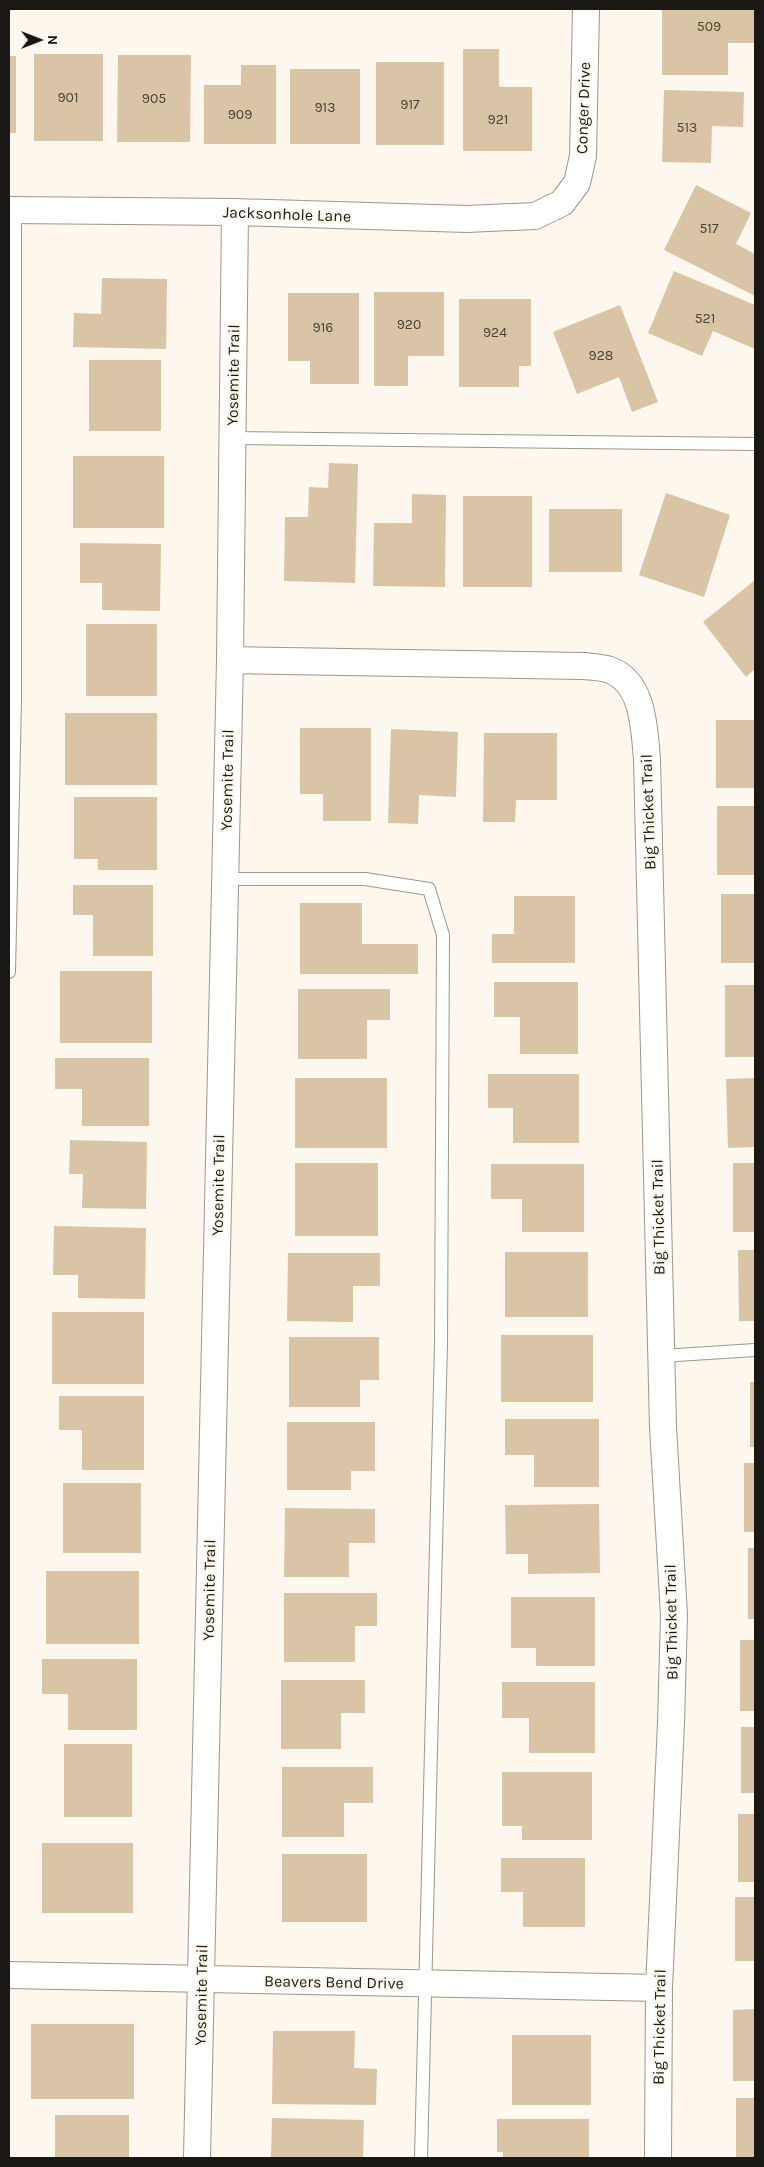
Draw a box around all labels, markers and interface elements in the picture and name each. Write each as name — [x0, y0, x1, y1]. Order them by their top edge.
north arrow — [15, 15, 65, 65]
house number: 509 — [697, 18, 721, 35]
text: N — [44, 35, 61, 45]
street label: Conger Drive — [572, 61, 594, 155]
house number: 901 — [57, 89, 79, 106]
house number: 905 — [142, 90, 166, 107]
house number: 917 — [400, 96, 420, 113]
house number: 913 — [314, 99, 336, 116]
house number: 909 — [228, 106, 252, 123]
house number: 921 — [488, 111, 508, 128]
house number: 513 — [677, 119, 697, 136]
street label: Jacksonhole Lane — [223, 202, 351, 226]
house number: 517 — [699, 220, 719, 237]
house number: 521 — [695, 310, 715, 327]
house number: 920 — [397, 316, 421, 333]
house number: 916 — [313, 319, 333, 336]
street label: Yosemite Trail — [223, 324, 243, 426]
house number: 924 — [483, 324, 507, 341]
house number: 928 — [589, 347, 613, 364]
street label: Yosemite Trail — [217, 729, 237, 831]
street label: Big Thicket Trail — [636, 754, 660, 870]
street label: Yosemite Trail — [208, 1134, 228, 1236]
street label: Big Thicket Trail — [647, 1159, 669, 1275]
street label: Yosemite Trail — [199, 1539, 219, 1641]
street label: Big Thicket Trail — [660, 1564, 682, 1680]
street label: Yosemite Trail — [191, 1944, 211, 2046]
street label: Big Thicket Trail — [648, 1969, 670, 2085]
street label: Beavers Bend Drive — [264, 1971, 404, 1993]

